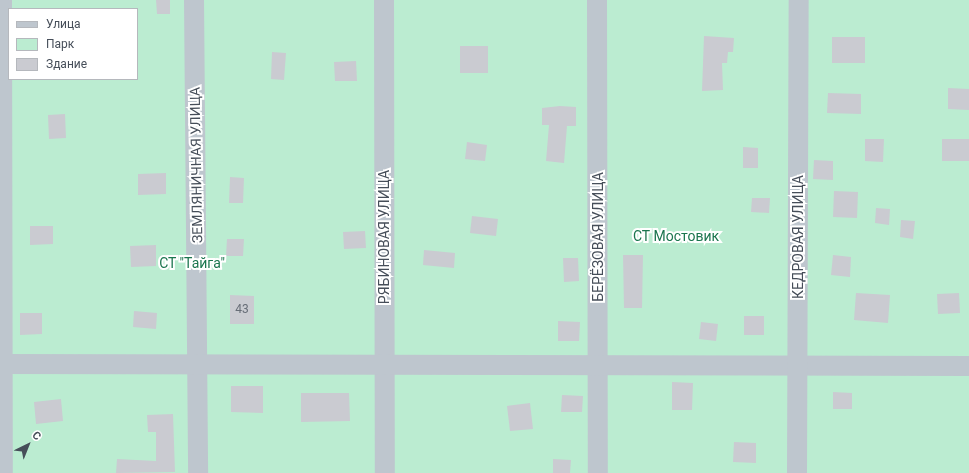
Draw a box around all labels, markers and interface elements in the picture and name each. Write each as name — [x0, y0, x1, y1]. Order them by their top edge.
legend — [8, 8, 138, 80]
text: Улица — [46, 17, 81, 31]
text: Парк — [46, 37, 74, 51]
text: Здание — [46, 57, 87, 71]
street label: ЗЕМЛЯНИЧНАЯ УЛИЦА — [186, 87, 206, 243]
street label: РЯБИНОВАЯ УЛИЦА — [376, 170, 392, 304]
street label: БЕРЁЗОВАЯ УЛИЦА — [590, 172, 606, 302]
street label: КЕДРОВАЯ УЛИЦА — [790, 175, 806, 299]
park label: СТ Мостовик — [633, 228, 719, 244]
park label: СТ "Тайга" — [159, 255, 225, 271]
house number: 43 — [235, 303, 249, 317]
north arrow — [8, 425, 48, 465]
text: С — [29, 429, 44, 443]

